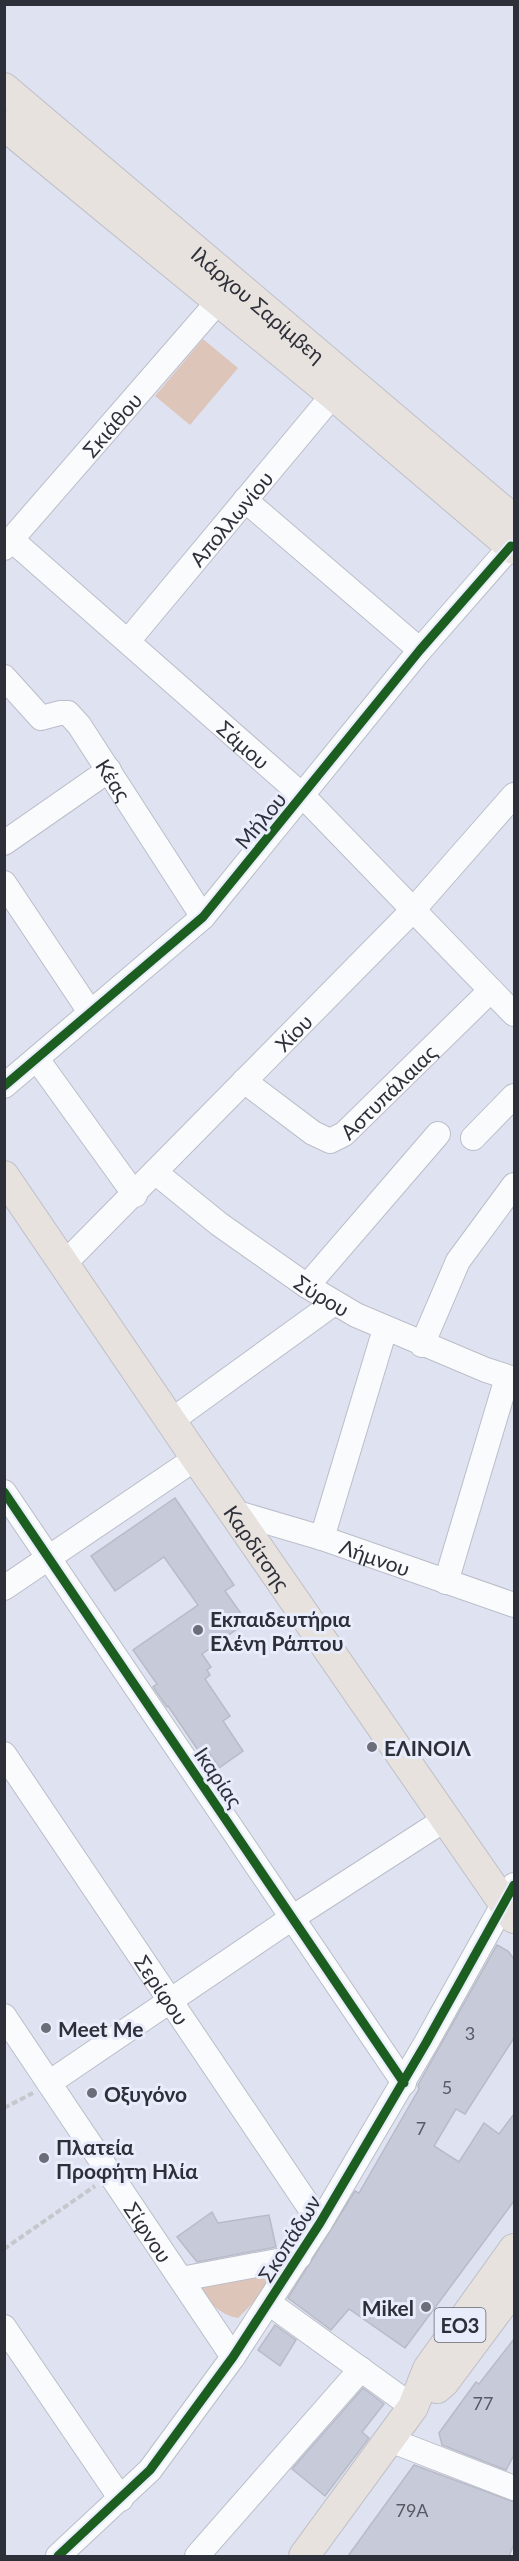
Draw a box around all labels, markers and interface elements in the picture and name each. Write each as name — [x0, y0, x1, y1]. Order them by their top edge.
street label: Ιλάρχου Σαρίμβεη — [187, 240, 331, 367]
street label: Σκιάθου — [77, 387, 146, 461]
street label: Απολλωνίου — [184, 465, 277, 571]
street label: Σάμου — [213, 715, 275, 774]
street label: Κέας — [91, 754, 137, 805]
street label: Μήλου — [229, 787, 291, 853]
street label: Χίου — [269, 1008, 317, 1056]
street label: Αστυπάλαιας — [335, 1039, 441, 1144]
street label: Σύρου — [290, 1269, 354, 1321]
street label: Καρδίτσης — [220, 1500, 296, 1595]
street label: Λήμνου — [337, 1533, 413, 1580]
place label: Εκπαιδευτήρια Ελένη Ράπτου — [210, 1606, 351, 1655]
marker: Εκπαιδευτήρια Ελένη Ράπτου — [191, 1623, 205, 1637]
place label: ΕΛΙΝΟΙΛ — [384, 1735, 471, 1760]
marker: ΕΛΙΝΟΙΛ — [365, 1740, 379, 1754]
street label: Ικαρίας — [190, 1742, 248, 1812]
street label: Σερίφου — [130, 1950, 195, 2029]
place label: Meet Me — [58, 2016, 144, 2041]
marker: Meet Me — [39, 2021, 53, 2035]
house number: 3 — [465, 2022, 475, 2044]
house number: 5 — [442, 2076, 452, 2098]
place label: Οξυγόνο — [104, 2081, 187, 2106]
marker: Οξυγόνο — [85, 2086, 99, 2100]
house number: 7 — [416, 2117, 426, 2139]
place label: Πλατεία Προφήτη Ηλία — [56, 2134, 198, 2183]
marker: Πλατεία Προφήτη Ηλία — [37, 2151, 51, 2165]
street label: Σκοπάδων — [253, 2190, 326, 2286]
street label: Σίφνου — [120, 2197, 178, 2267]
place label: Mikel — [362, 2295, 414, 2320]
marker: Mikel — [419, 2300, 433, 2314]
road number: ΕΟ3 — [434, 2308, 486, 2342]
house number: 77 — [473, 2392, 493, 2414]
house number: 79A — [395, 2499, 429, 2521]

